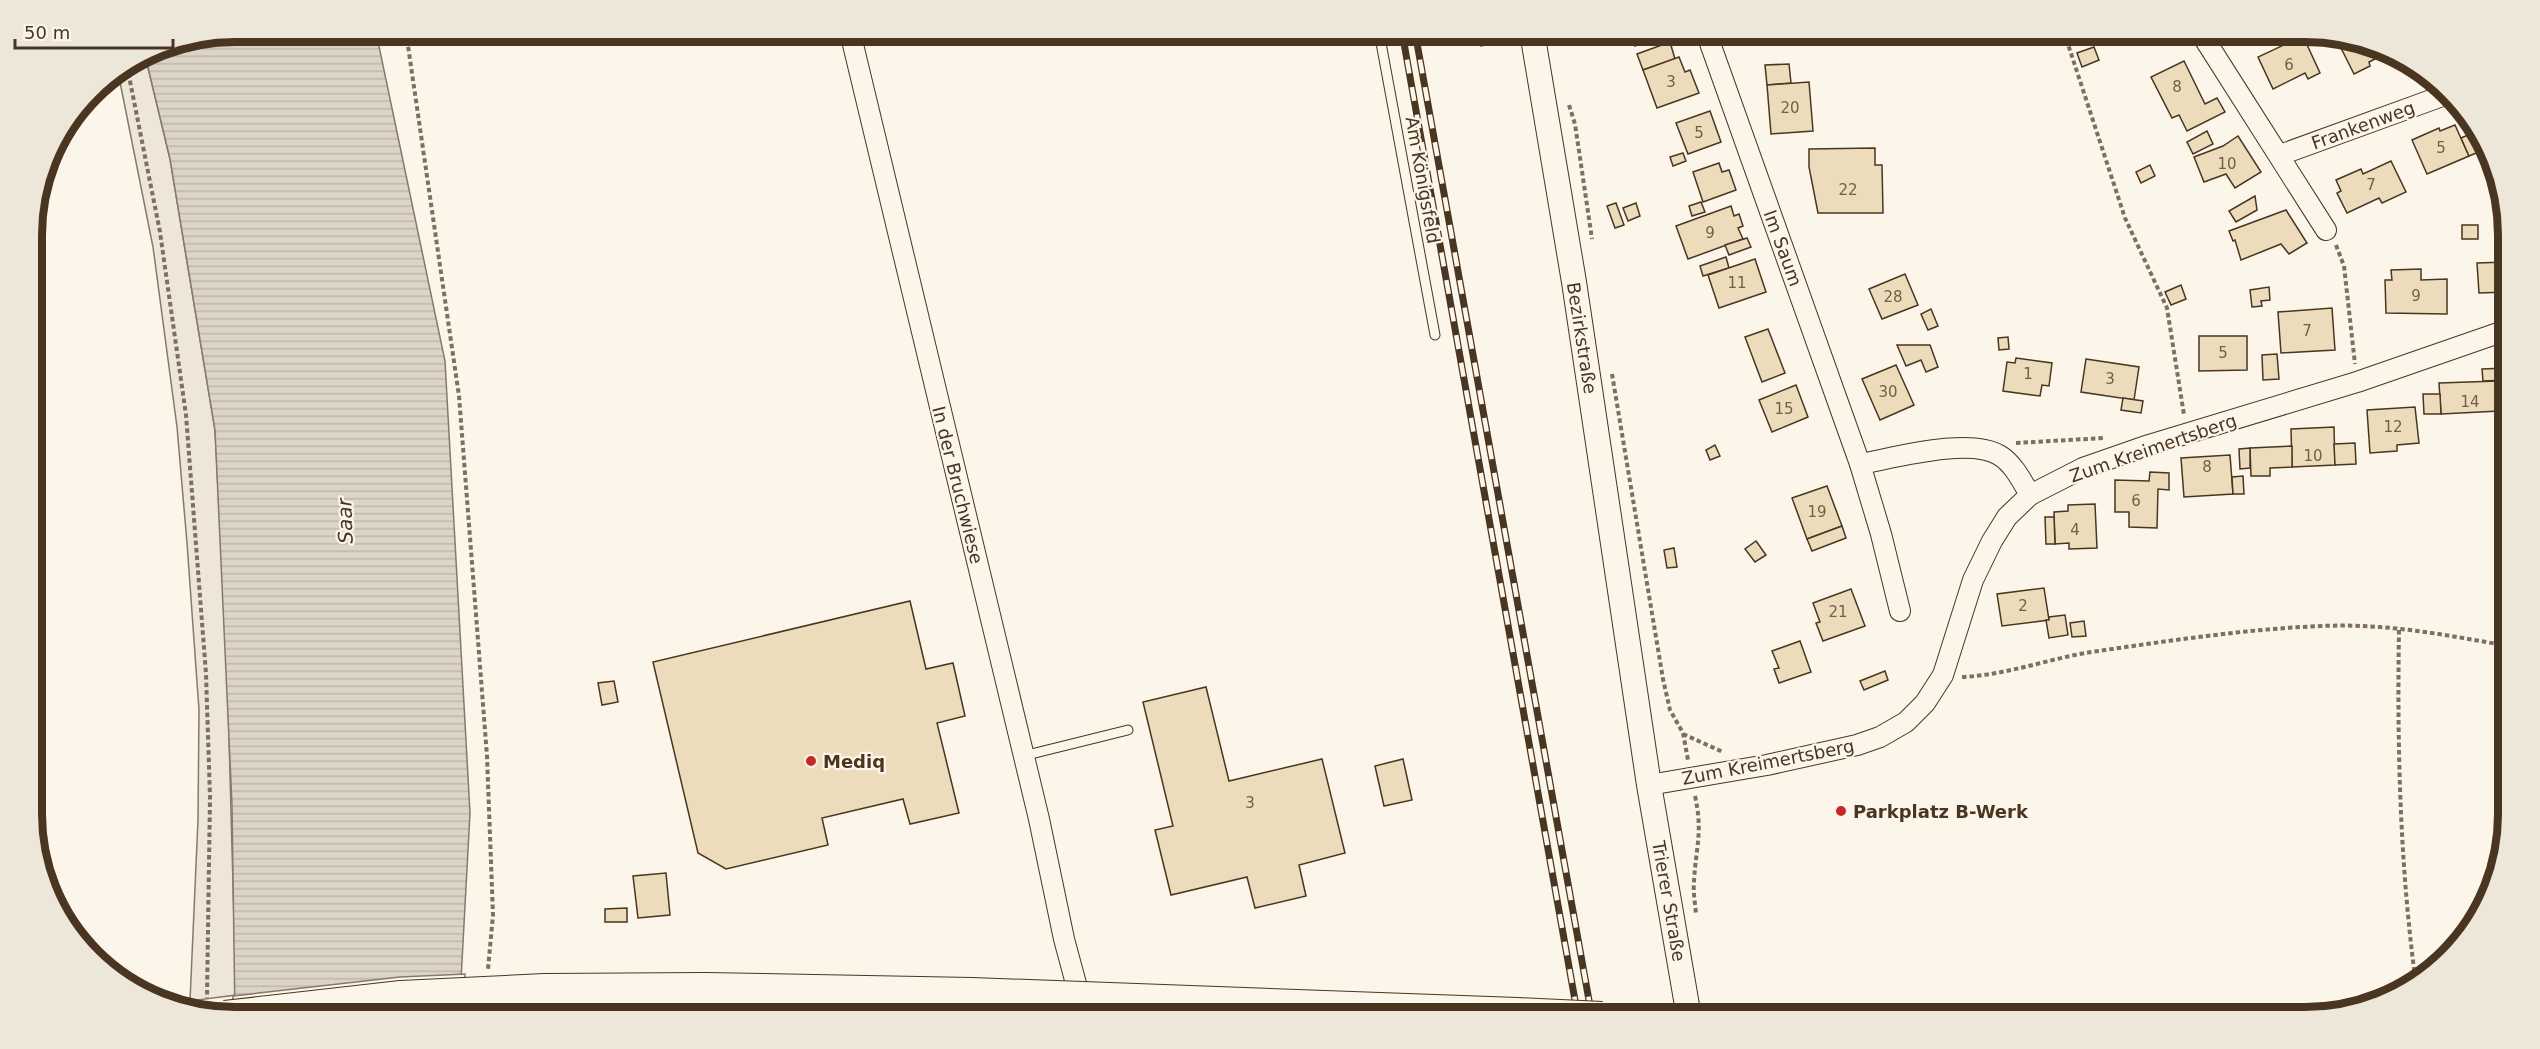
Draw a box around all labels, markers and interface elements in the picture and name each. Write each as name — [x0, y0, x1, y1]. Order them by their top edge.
scale bar — [15, 12, 172, 50]
text: 50 m — [24, 22, 70, 43]
house number: 6 — [2284, 56, 2294, 74]
house number: 3 — [1666, 73, 1676, 91]
house number: 8 — [2172, 78, 2182, 96]
street label: Frankenweg — [2308, 97, 2418, 153]
house number: 20 — [1780, 99, 1800, 117]
street label: Am Königsfeld — [1401, 115, 1445, 245]
house number: 5 — [1694, 124, 1704, 142]
house number: 5 — [2436, 139, 2446, 157]
house number: 10 — [2217, 155, 2237, 173]
house number: 7 — [2366, 176, 2376, 194]
house number: 22 — [1838, 181, 1858, 199]
street label: Im Saum — [1759, 207, 1807, 289]
house number: 9 — [1705, 224, 1715, 242]
house number: 11 — [1727, 274, 1747, 292]
street label: Bezirkstraße — [1563, 281, 1601, 395]
house number: 9 — [2411, 287, 2421, 305]
house number: 28 — [1883, 288, 1903, 306]
house number: 7 — [2302, 322, 2312, 340]
house number: 5 — [2218, 344, 2228, 362]
house number: 1 — [2023, 365, 2033, 383]
house number: 3 — [2105, 370, 2115, 388]
house number: 30 — [1878, 383, 1898, 401]
house number: 14 — [2460, 393, 2480, 411]
house number: 15 — [1774, 400, 1794, 418]
street label: In der Bruchwiese — [928, 404, 988, 566]
street label: Zum Kreimertsberg — [2067, 410, 2239, 486]
house number: 12 — [2383, 418, 2403, 436]
house number: 10 — [2303, 447, 2323, 465]
house number: 8 — [2202, 458, 2212, 476]
house number: 6 — [2131, 492, 2141, 510]
water label: Saar — [332, 496, 358, 544]
house number: 19 — [1807, 503, 1827, 521]
house number: 4 — [2070, 521, 2080, 539]
house number: 2 — [2018, 597, 2028, 615]
house number: 21 — [1828, 603, 1848, 621]
street label: Zum Kreimertsberg — [1680, 735, 1856, 789]
place label: Mediq — [823, 751, 885, 772]
marker: Mediq — [804, 754, 818, 768]
house number: 3 — [1245, 794, 1255, 812]
place label: Parkplatz B-Werk — [1853, 801, 2029, 822]
marker: Parkplatz B-Werk — [1834, 804, 1848, 818]
street label: Trierer Straße — [1648, 838, 1690, 963]

